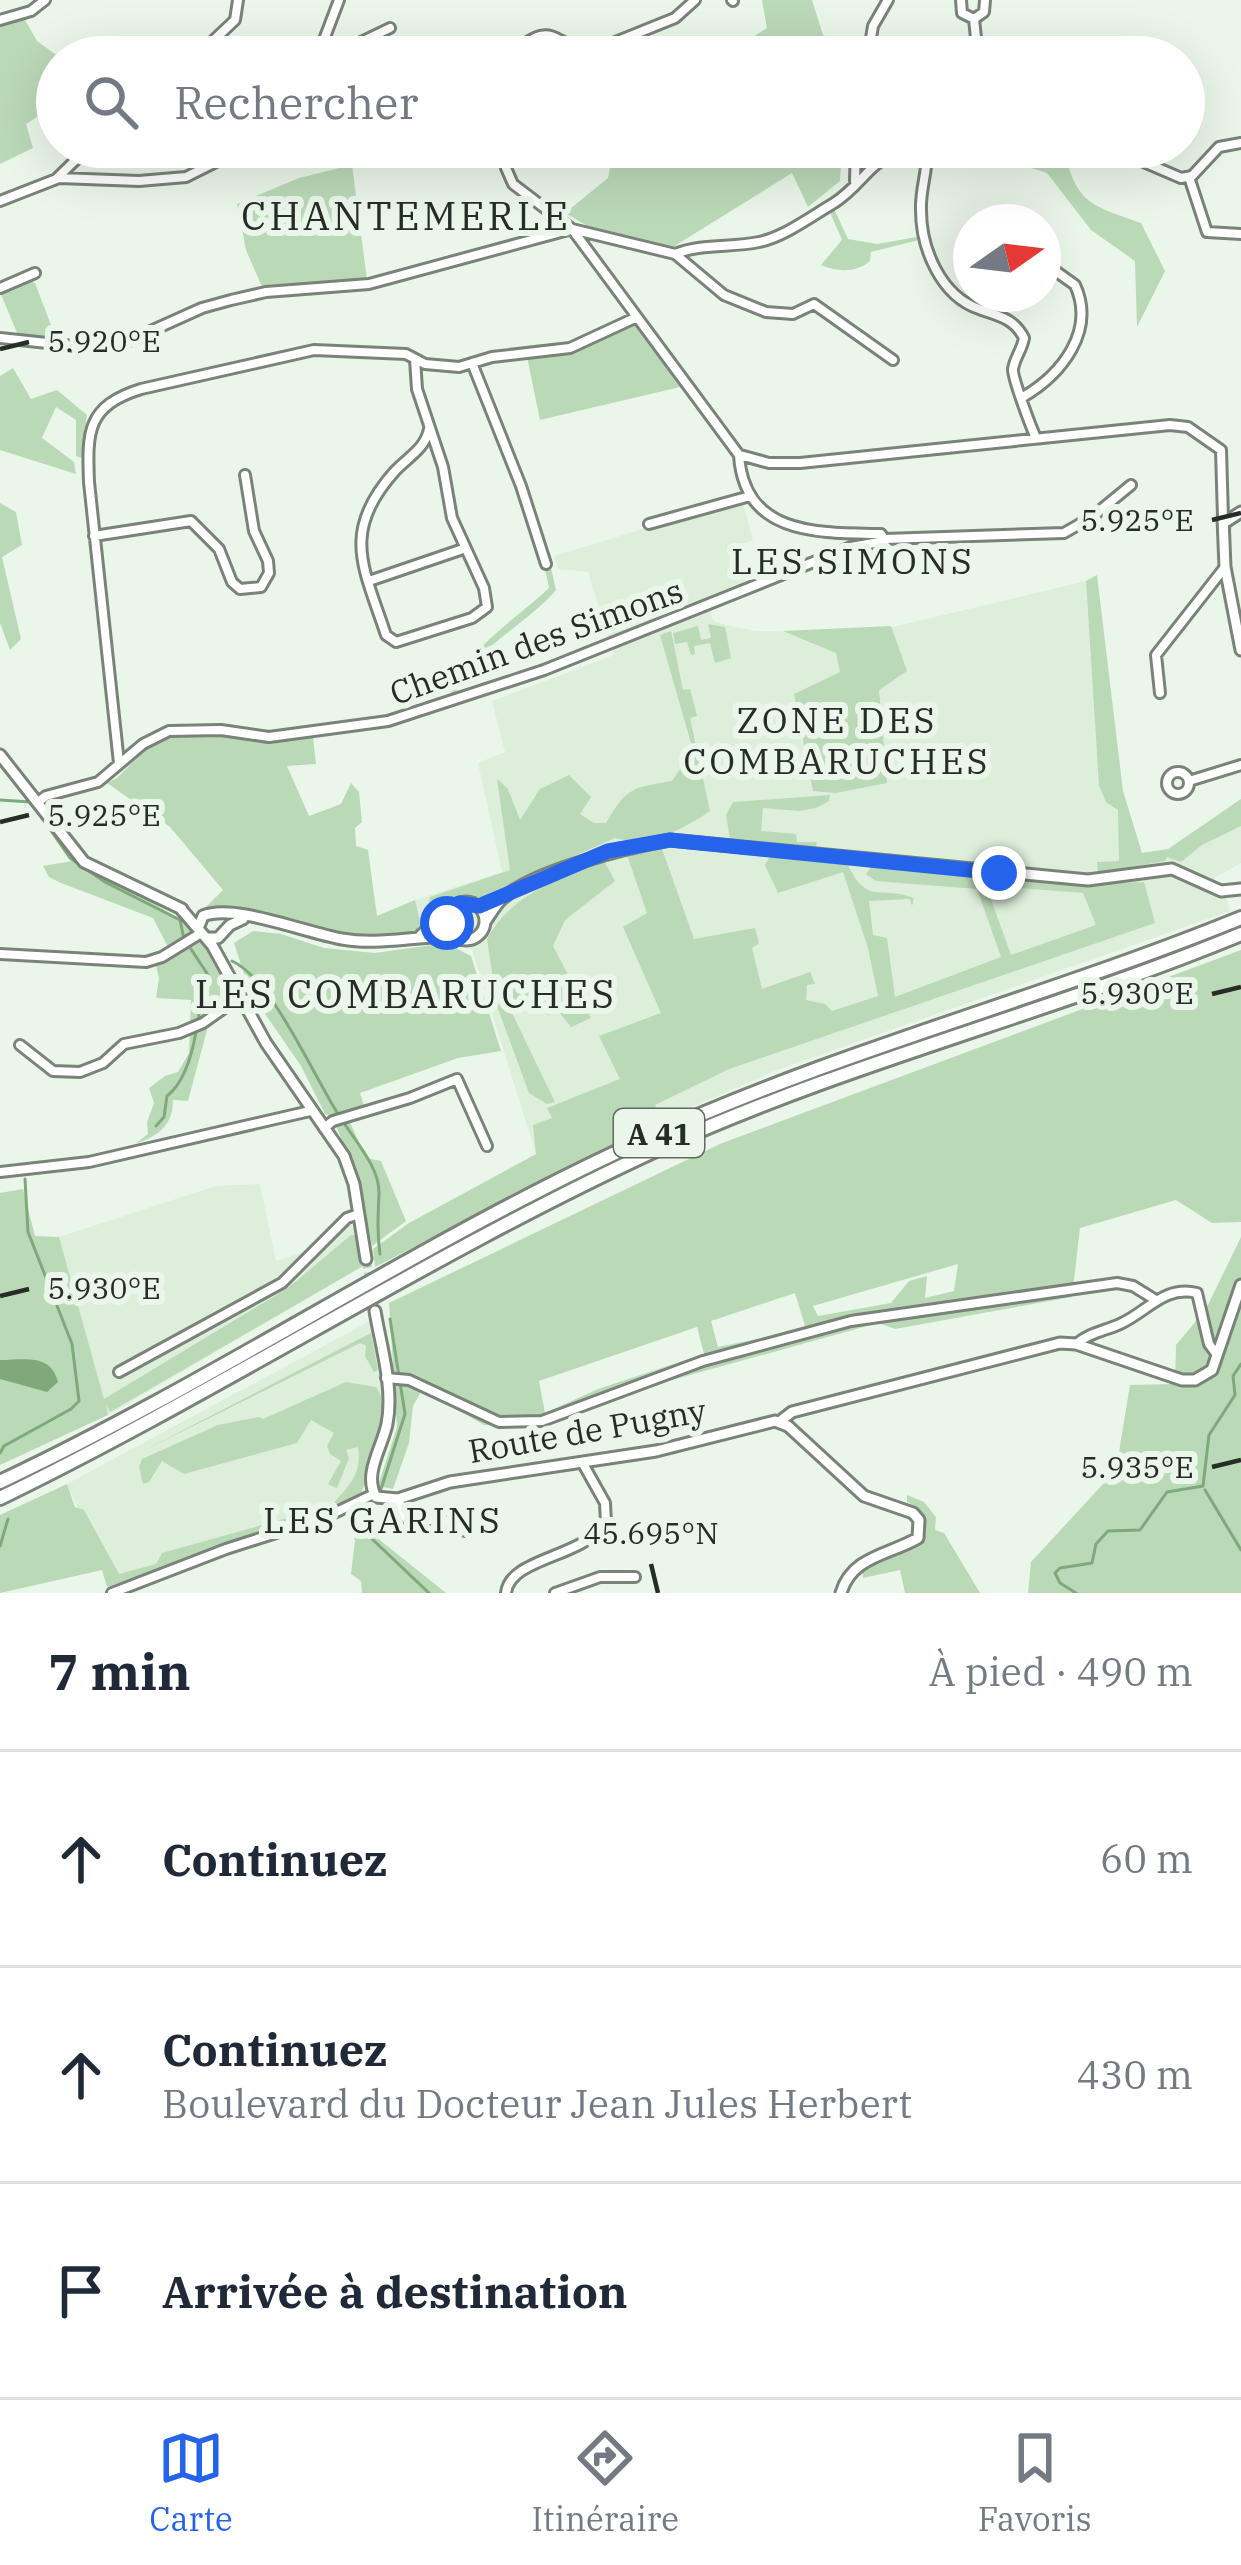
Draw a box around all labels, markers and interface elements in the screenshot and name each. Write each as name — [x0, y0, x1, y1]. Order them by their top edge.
search box — [36, 36, 1205, 168]
icon: search — [78, 69, 144, 135]
text: Rechercher — [174, 73, 418, 131]
district label: CHANTEMERLE — [241, 190, 571, 241]
north arrow — [953, 204, 1061, 312]
text: 5.920°E — [47, 321, 161, 360]
text: 5.925°E — [1080, 500, 1194, 539]
district label: LES SIMONS — [731, 537, 975, 584]
street label: Chemin des Simons — [384, 568, 688, 714]
district label: ZONE DES COMBARUCHES — [683, 696, 991, 784]
text: 5.925°E — [47, 795, 161, 834]
route end — [972, 846, 1026, 900]
route start — [420, 896, 474, 950]
district label: LES COMBARUCHES — [195, 968, 617, 1019]
text: 5.930°E — [1080, 973, 1194, 1012]
road number: A 41 — [614, 1109, 704, 1157]
text: 5.930°E — [47, 1268, 161, 1307]
street label: Route de Pugny — [465, 1388, 709, 1472]
text: 5.935°E — [1080, 1447, 1194, 1486]
district label: LES GARINS — [263, 1496, 503, 1543]
text: 45.695°N — [583, 1513, 719, 1552]
text: 7 min — [48, 1638, 191, 1704]
text: À pied · 490 m — [929, 1646, 1193, 1697]
icon: ahead — [48, 1826, 114, 1892]
text: Continuez — [162, 1830, 387, 1888]
text: 60 m — [1100, 1833, 1193, 1884]
text: Continuez — [162, 2020, 387, 2078]
icon: ahead — [48, 2042, 114, 2108]
text: 430 m — [1077, 2049, 1193, 2100]
text: Boulevard du Docteur Jean Jules Herbert — [162, 2078, 912, 2129]
icon: arrive — [48, 2258, 114, 2324]
text: Arrivée à destination — [162, 2262, 628, 2320]
tab: Carte — [149, 2425, 233, 2540]
tab: Itinéraire — [531, 2425, 679, 2540]
tab: Favoris — [978, 2425, 1092, 2540]

